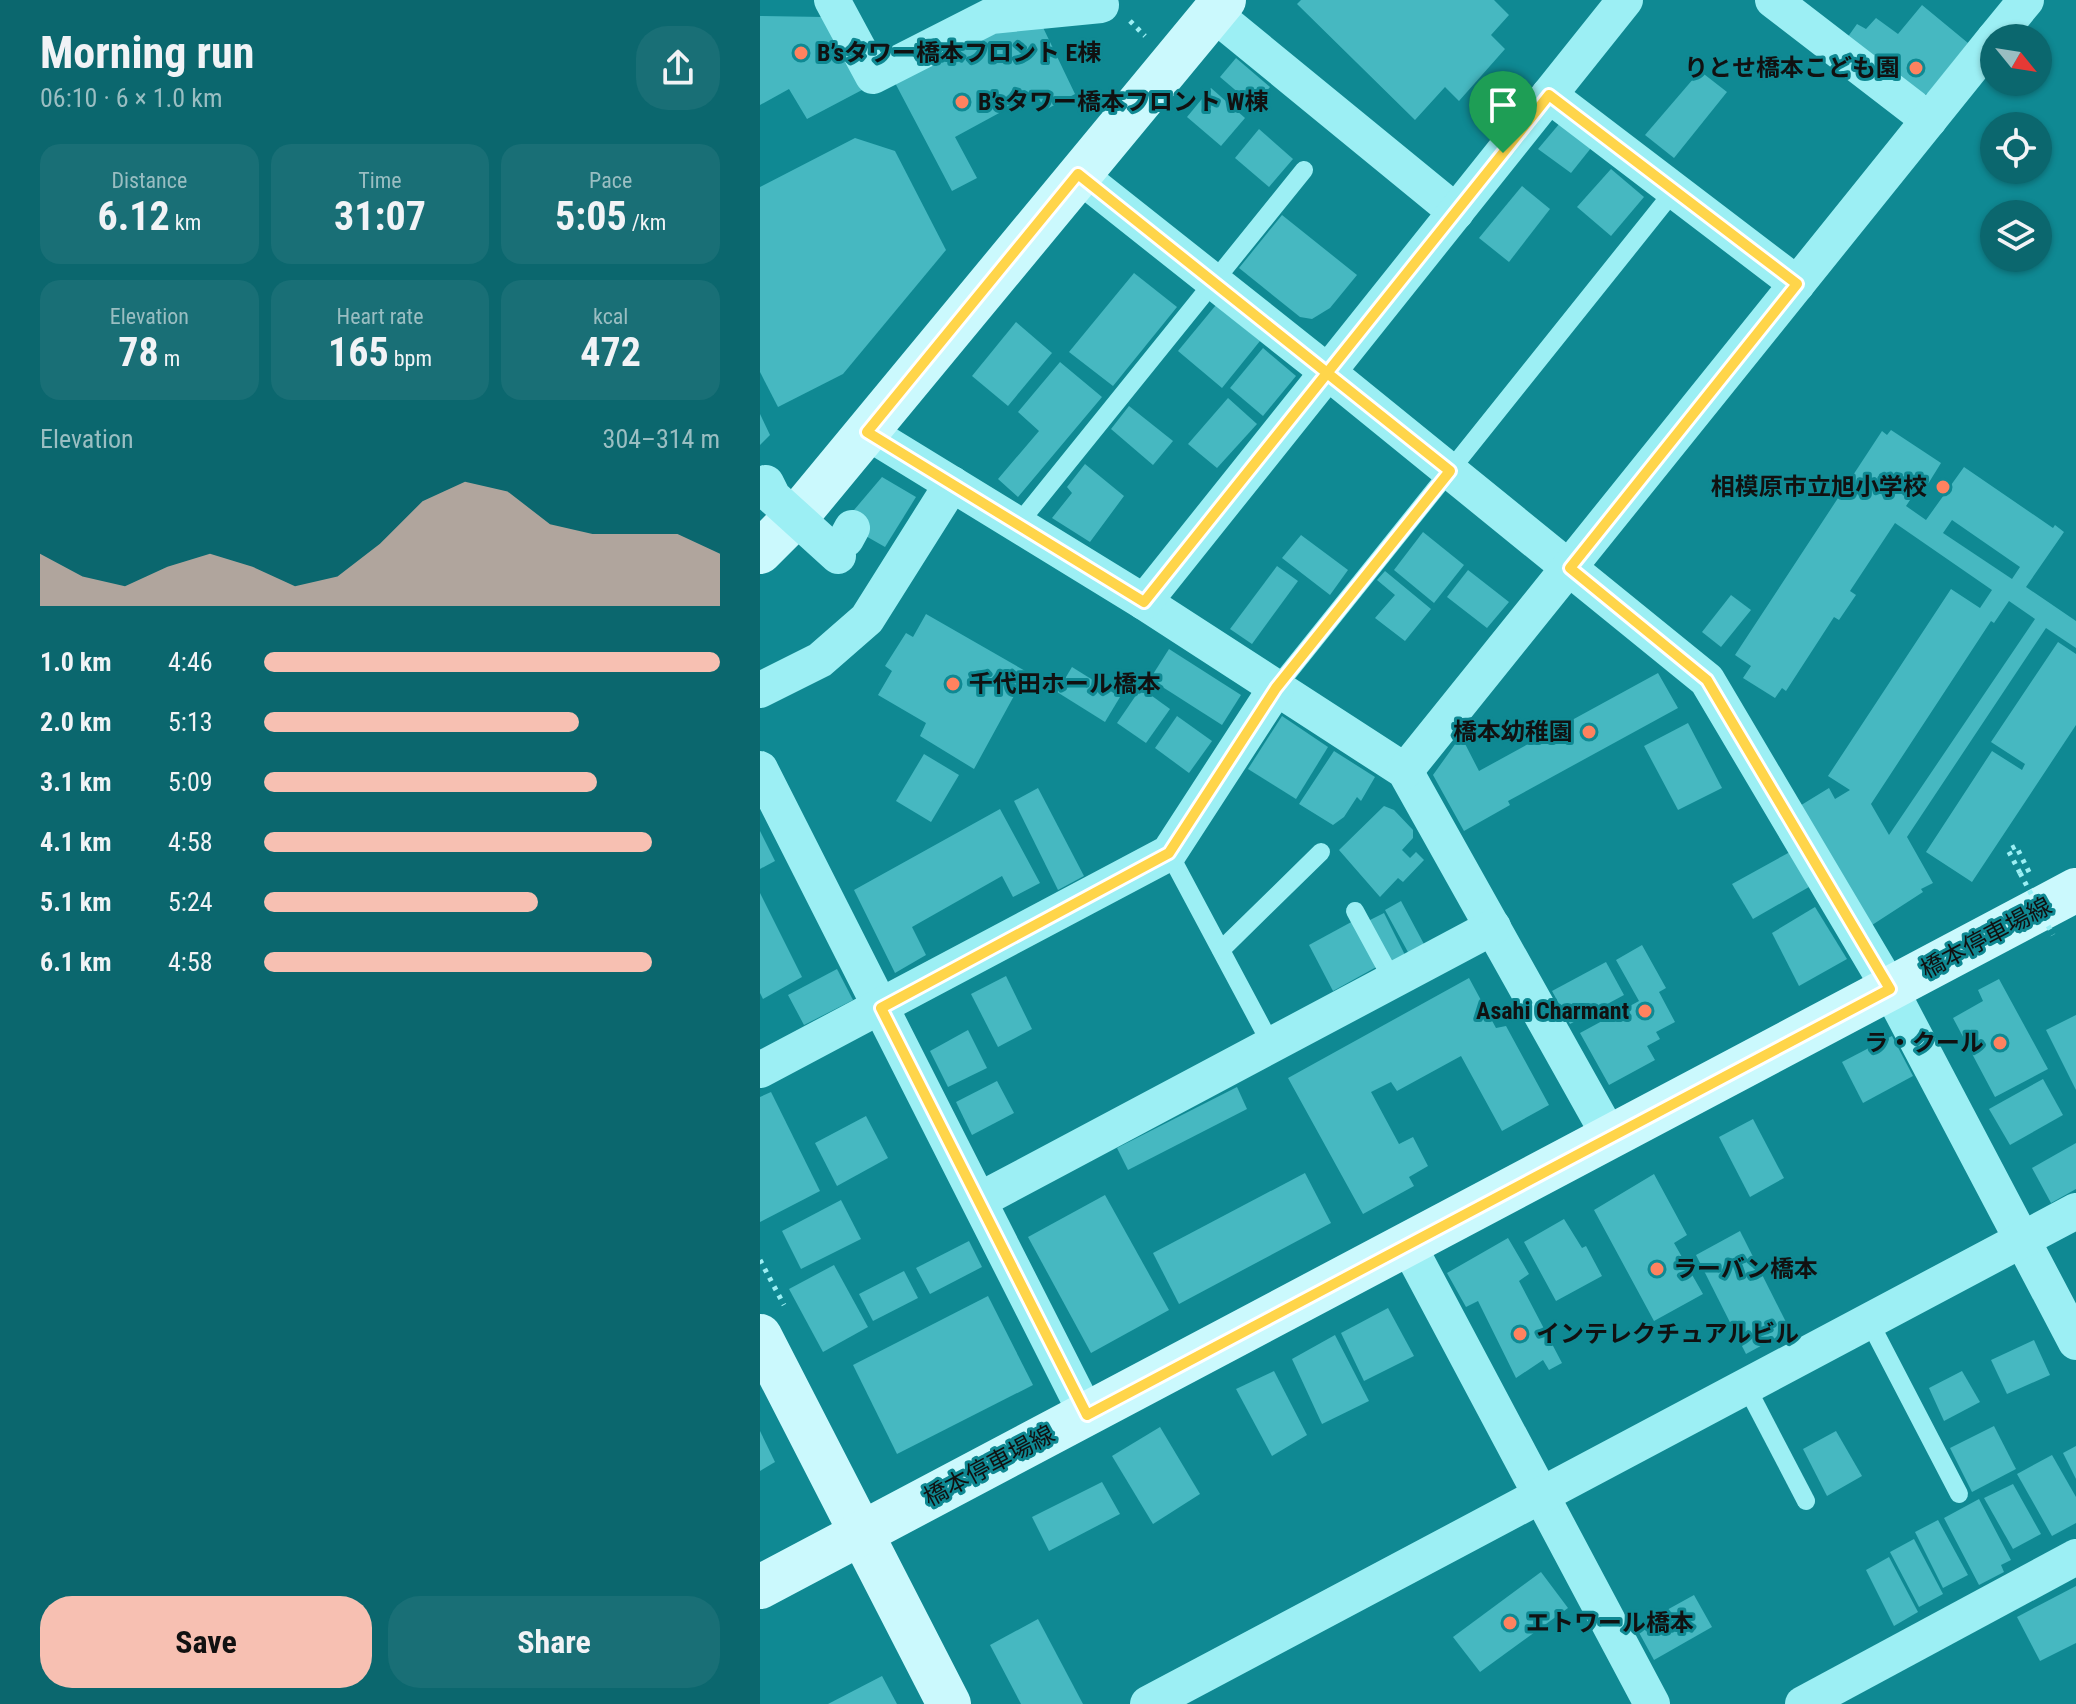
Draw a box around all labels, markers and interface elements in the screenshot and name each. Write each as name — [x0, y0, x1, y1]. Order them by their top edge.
north arrow — [1980, 24, 2052, 96]
map controls — [1980, 24, 2052, 272]
button: share — [636, 26, 720, 110]
text: Morning run — [40, 27, 254, 79]
place label: B’sタワー橋本フロント E棟 — [817, 39, 1101, 67]
marker: B’sタワー橋本フロント E棟 — [792, 44, 810, 62]
place label: りとせ橋本こども園 — [1684, 54, 1900, 82]
marker: りとせ橋本こども園 — [1907, 59, 1925, 77]
pin — [1469, 71, 1537, 153]
text: 06:10 · 6 × 1.0 km — [40, 83, 222, 113]
icon: arrive — [1481, 83, 1525, 127]
place label: B’sタワー橋本フロント W棟 — [978, 88, 1269, 116]
marker: B’sタワー橋本フロント W棟 — [953, 93, 971, 111]
button: locate — [1980, 112, 2052, 184]
text: Distance — [111, 168, 187, 193]
text: Time — [358, 168, 402, 193]
text: Pace — [589, 168, 632, 193]
text: 6.12 — [97, 193, 170, 240]
text: 31:07 — [334, 193, 426, 240]
text: 5:05 — [555, 193, 627, 240]
button: layers — [1980, 200, 2052, 272]
text: km — [170, 210, 201, 235]
text: /km — [627, 210, 666, 235]
text: Elevation — [110, 304, 189, 329]
text: Heart rate — [337, 304, 423, 329]
text: kcal — [593, 304, 628, 329]
text: 78 — [118, 329, 159, 376]
text: 165 — [328, 329, 389, 376]
text: 472 — [580, 329, 641, 376]
text: m — [159, 346, 180, 371]
text: bpm — [389, 346, 432, 371]
text: Elevation — [40, 424, 134, 454]
text: 304–314 m — [603, 424, 720, 454]
place label: 相模原市立旭小学校 — [1711, 473, 1927, 501]
marker: 相模原市立旭小学校 — [1934, 478, 1952, 496]
text: 1.0 km — [40, 647, 112, 677]
text: 4:46 — [168, 647, 213, 677]
place label: 千代田ホール橋本 — [969, 670, 1161, 698]
marker: 千代田ホール橋本 — [944, 675, 962, 693]
text: 2.0 km — [40, 707, 112, 737]
text: 5:13 — [168, 707, 213, 737]
place label: 橋本幼稚園 — [1453, 718, 1573, 746]
marker: 橋本幼稚園 — [1580, 723, 1598, 741]
text: 3.1 km — [40, 767, 112, 797]
text: 5:09 — [168, 767, 213, 797]
text: 4.1 km — [40, 827, 112, 857]
text: 4:58 — [168, 827, 213, 857]
text: 5.1 km — [40, 887, 112, 917]
text: 5:24 — [168, 887, 213, 917]
street label: 橋本停車場線 — [1916, 892, 2056, 984]
text: 6.1 km — [40, 947, 112, 977]
text: 4:58 — [168, 947, 213, 977]
place label: Asahi Charmant — [1476, 997, 1629, 1025]
marker: Asahi Charmant — [1636, 1002, 1654, 1020]
place label: ラ・クール — [1864, 1029, 1984, 1057]
marker: ラ・クール — [1991, 1034, 2009, 1052]
place label: ラーバン橋本 — [1673, 1255, 1818, 1283]
marker: ラーバン橋本 — [1648, 1260, 1666, 1278]
place label: インテレクチュアルビル — [1536, 1320, 1799, 1348]
marker: インテレクチュアルビル — [1511, 1325, 1529, 1343]
street label: 橋本停車場線 — [919, 1420, 1059, 1512]
button: Save — [40, 1596, 372, 1688]
button: Share — [388, 1596, 720, 1688]
place label: エトワール橋本 — [1526, 1609, 1694, 1637]
marker: エトワール橋本 — [1501, 1614, 1519, 1632]

